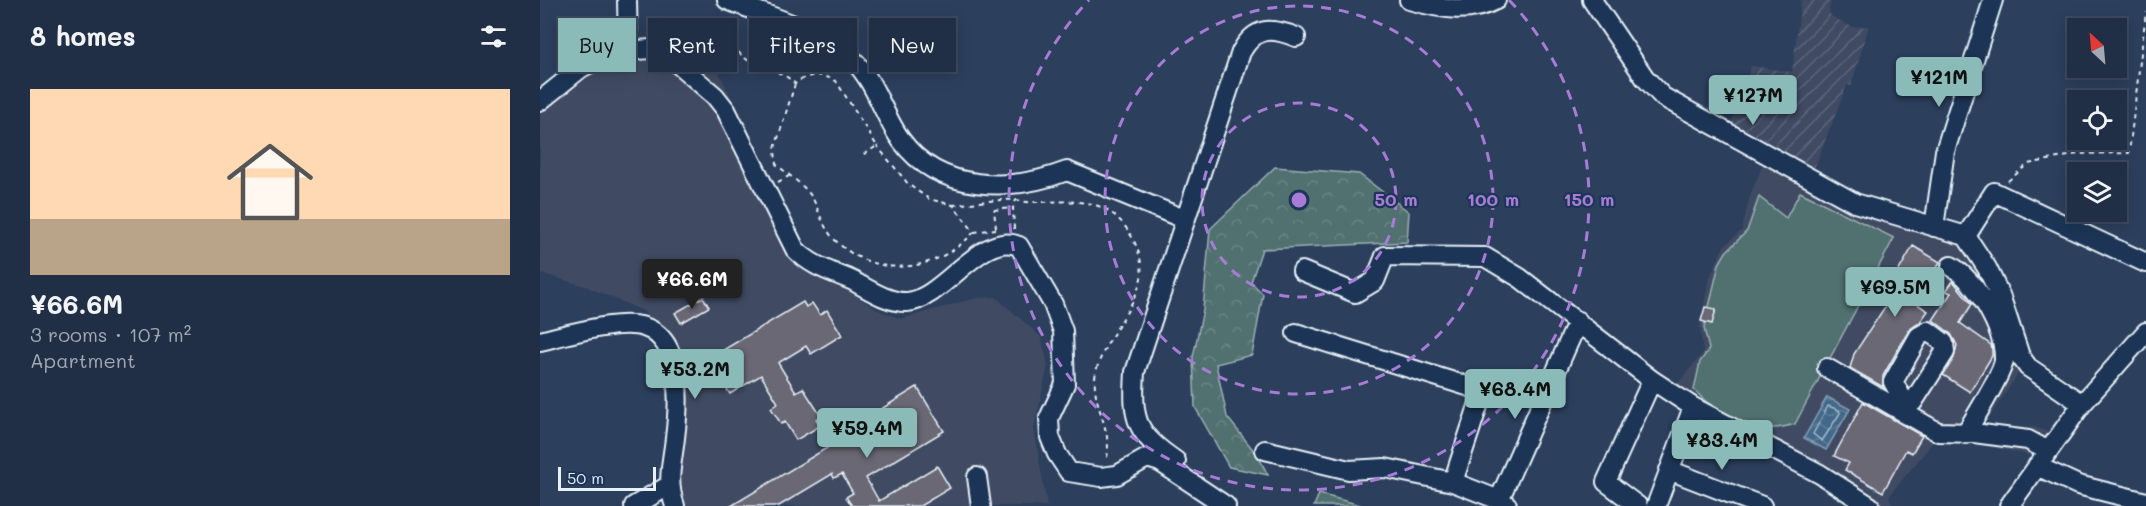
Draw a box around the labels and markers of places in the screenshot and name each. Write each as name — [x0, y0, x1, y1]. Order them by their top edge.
pin: ¥121M — [1897, 57, 1981, 108]
pin: ¥127M — [1711, 75, 1795, 126]
centre of rings — [1289, 190, 1309, 210]
pin: ¥66.6M — [643, 259, 741, 310]
pin: ¥69.5M — [1846, 267, 1944, 318]
pin: ¥53.2M — [646, 349, 744, 400]
pin: ¥68.4M — [1466, 369, 1564, 420]
pin: ¥59.4M — [818, 408, 916, 459]
pin: ¥83.4M — [1673, 420, 1771, 471]

